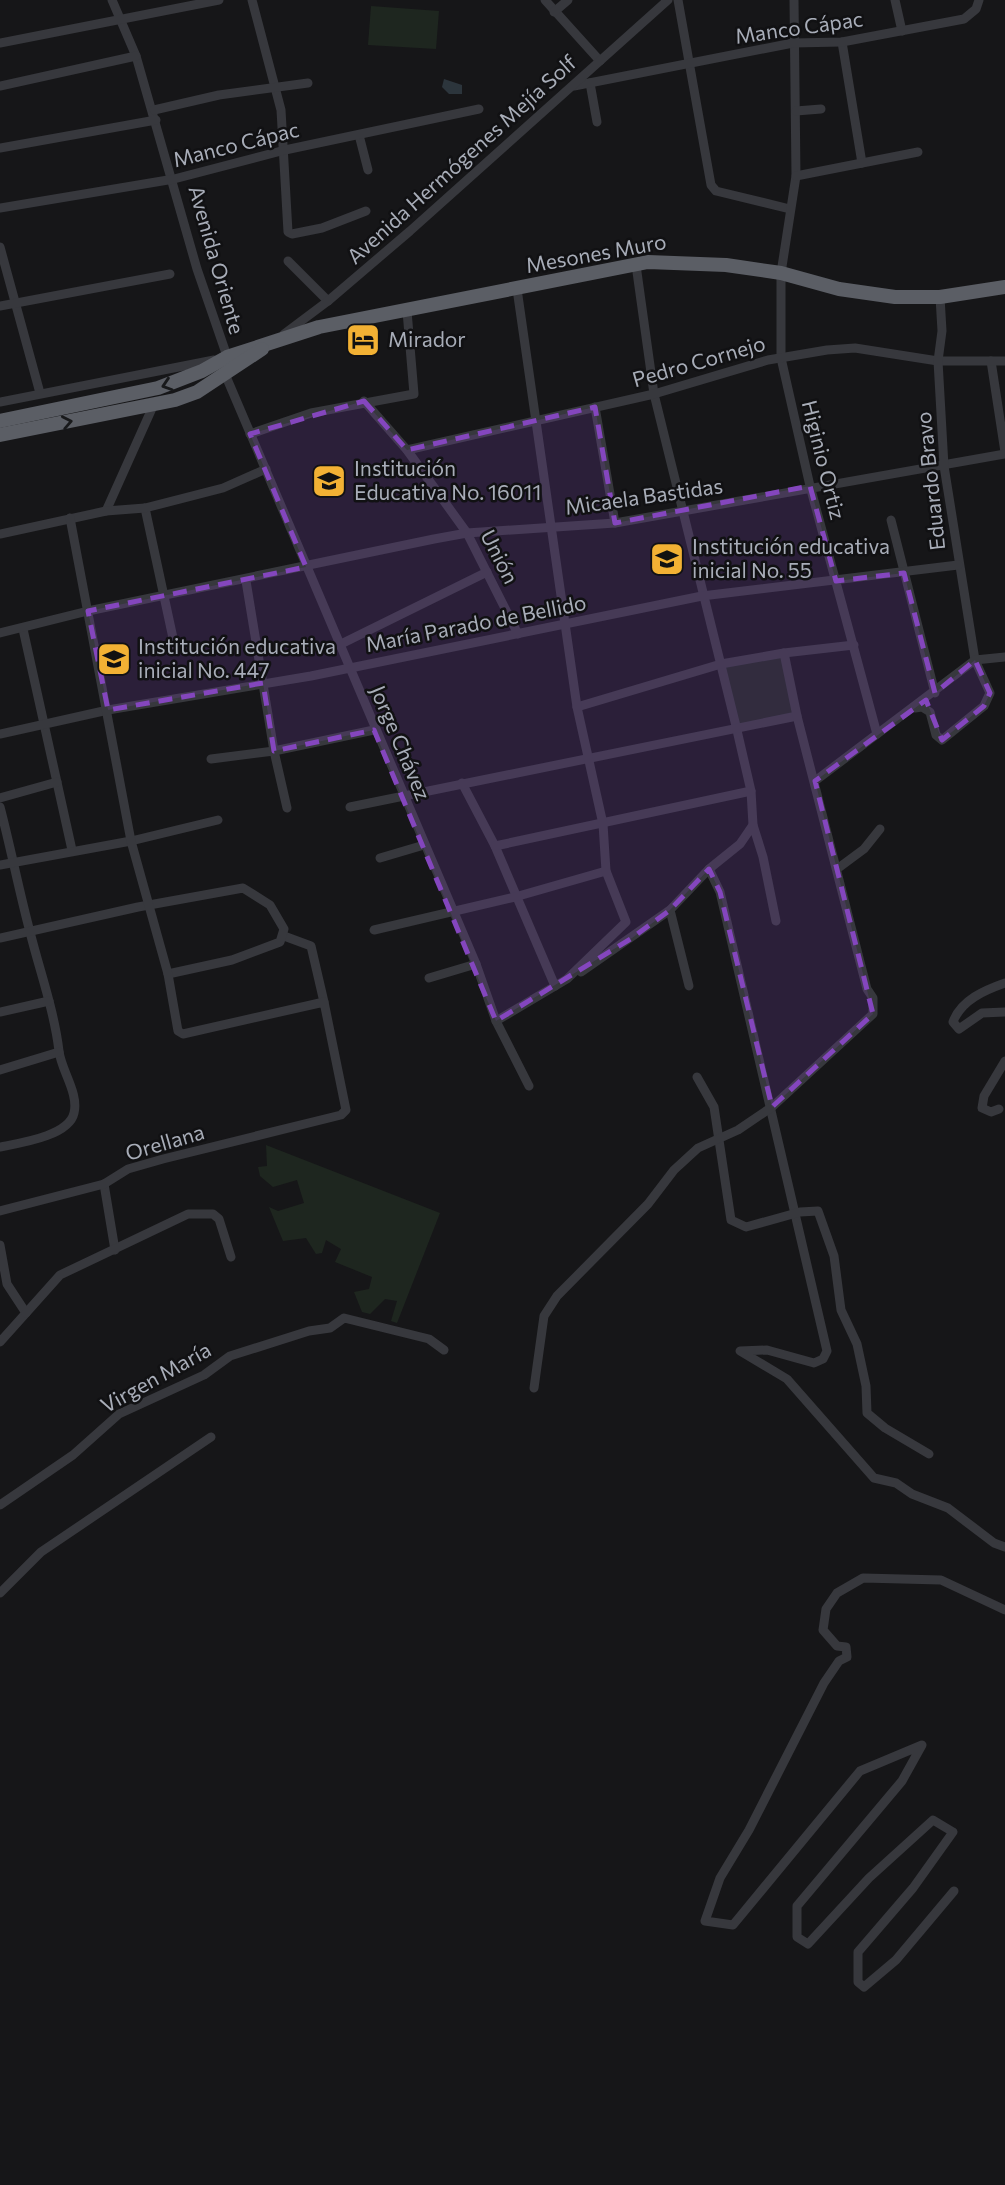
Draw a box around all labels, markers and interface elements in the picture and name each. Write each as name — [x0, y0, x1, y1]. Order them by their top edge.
street label: Manco Cápac — [733, 5, 864, 48]
street label: Avenida Hermógenes Mejía Solf — [341, 49, 581, 269]
street label: Manco Cápac — [170, 116, 301, 171]
street label: Avenida Oriente — [184, 182, 251, 337]
street label: Mesones Muro — [524, 228, 668, 277]
hotel icon: Mirador — [344, 321, 382, 359]
place label: Mirador — [388, 326, 466, 351]
street label: Pedro Cornejo — [629, 330, 768, 391]
one-way arrow — [161, 377, 173, 391]
street label: Higinio Ortiz — [798, 397, 851, 522]
street label: Eduardo Bravo — [910, 411, 949, 552]
one-way arrow — [61, 415, 73, 430]
place label: Institución Educativa No. 16011 — [354, 455, 542, 504]
school or university icon: Institución Educativa No. 16011 — [310, 462, 348, 500]
street label: Micaela Bastidas — [563, 472, 724, 519]
street label: Unión — [476, 525, 524, 588]
place label: Institución educativa inicial No. 55 — [692, 533, 890, 582]
school or university icon: Institución educativa inicial No. 55 — [648, 540, 686, 578]
street label: María Parado de Bellido — [363, 589, 588, 656]
place label: Institución educativa inicial No. 447 — [138, 633, 336, 682]
school or university icon: Institución educativa inicial No. 447 — [95, 640, 133, 678]
street label: Jorge Chávez — [366, 681, 437, 804]
street label: Orellana — [122, 1118, 207, 1165]
street label: Virgen María — [96, 1336, 215, 1417]

